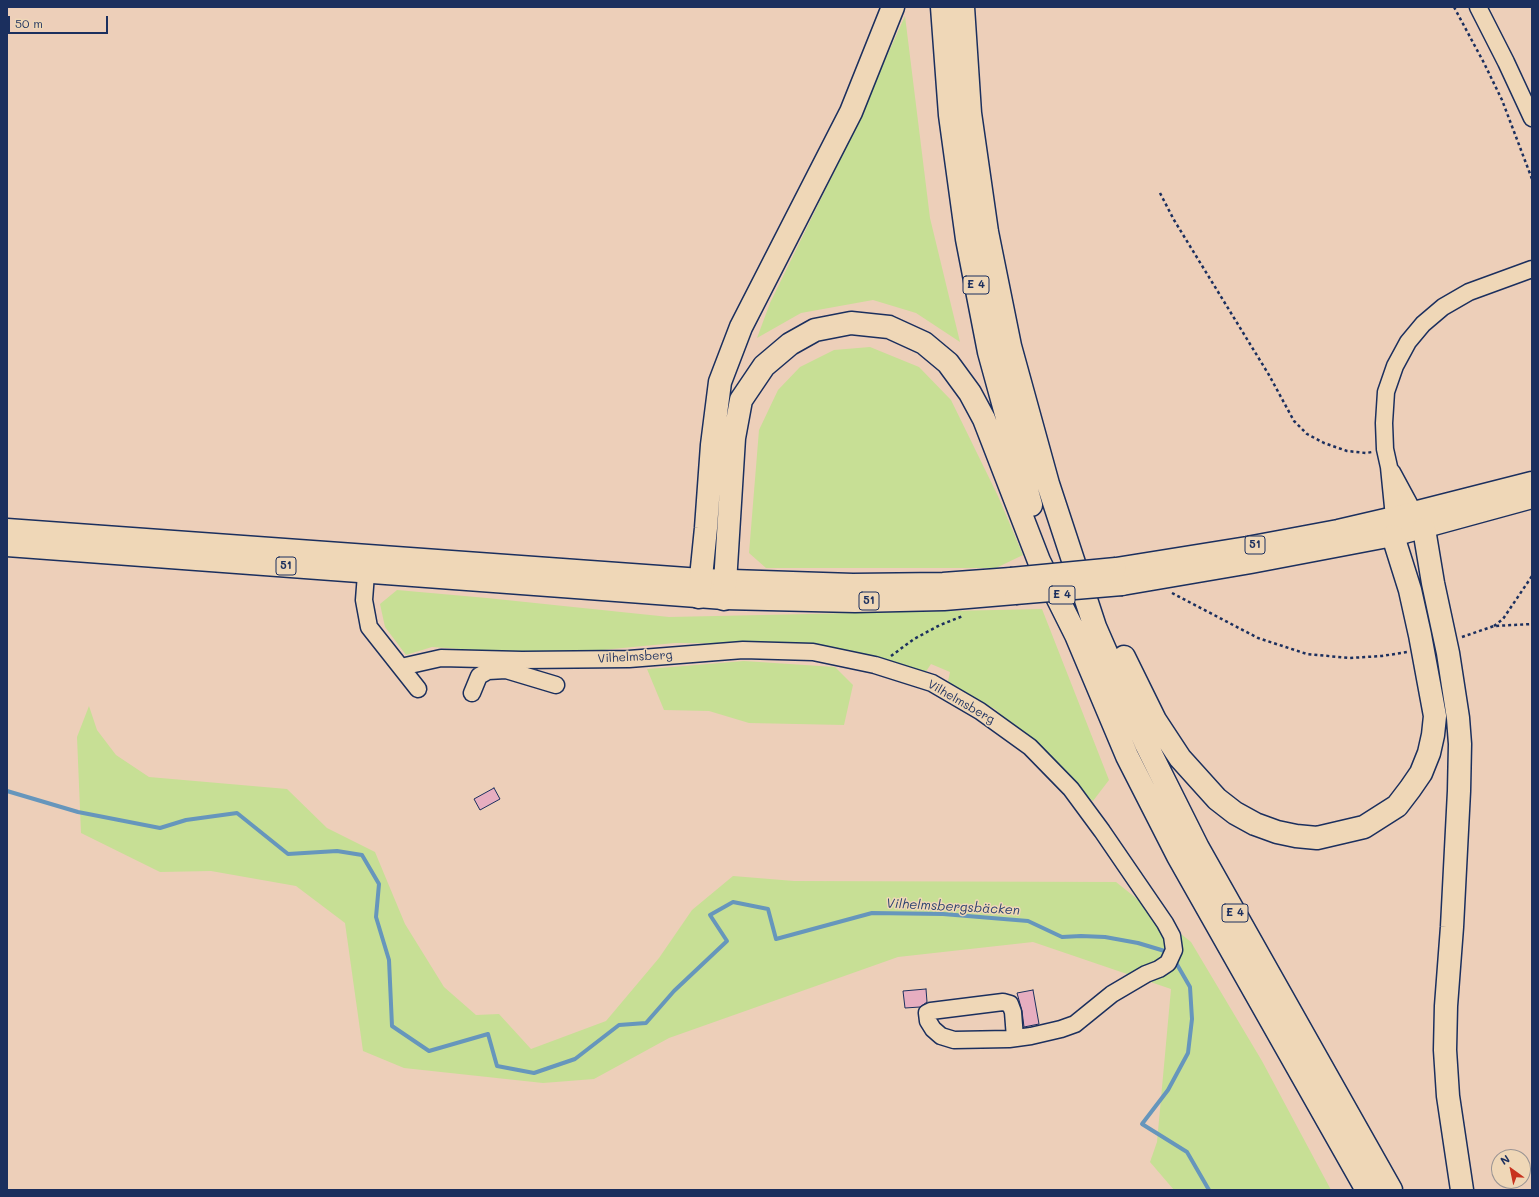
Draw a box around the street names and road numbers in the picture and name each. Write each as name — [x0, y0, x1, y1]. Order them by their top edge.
road number: E 4 — [963, 276, 989, 294]
road number: 51 — [1245, 536, 1265, 554]
road number: 51 — [276, 557, 296, 575]
road number: E 4 — [1049, 586, 1075, 604]
road number: 51 — [859, 592, 879, 610]
street label: Vilhelmsberg — [597, 648, 673, 666]
street label: Vilhelmsberg — [925, 677, 997, 727]
road number: E 4 — [1222, 904, 1248, 922]

